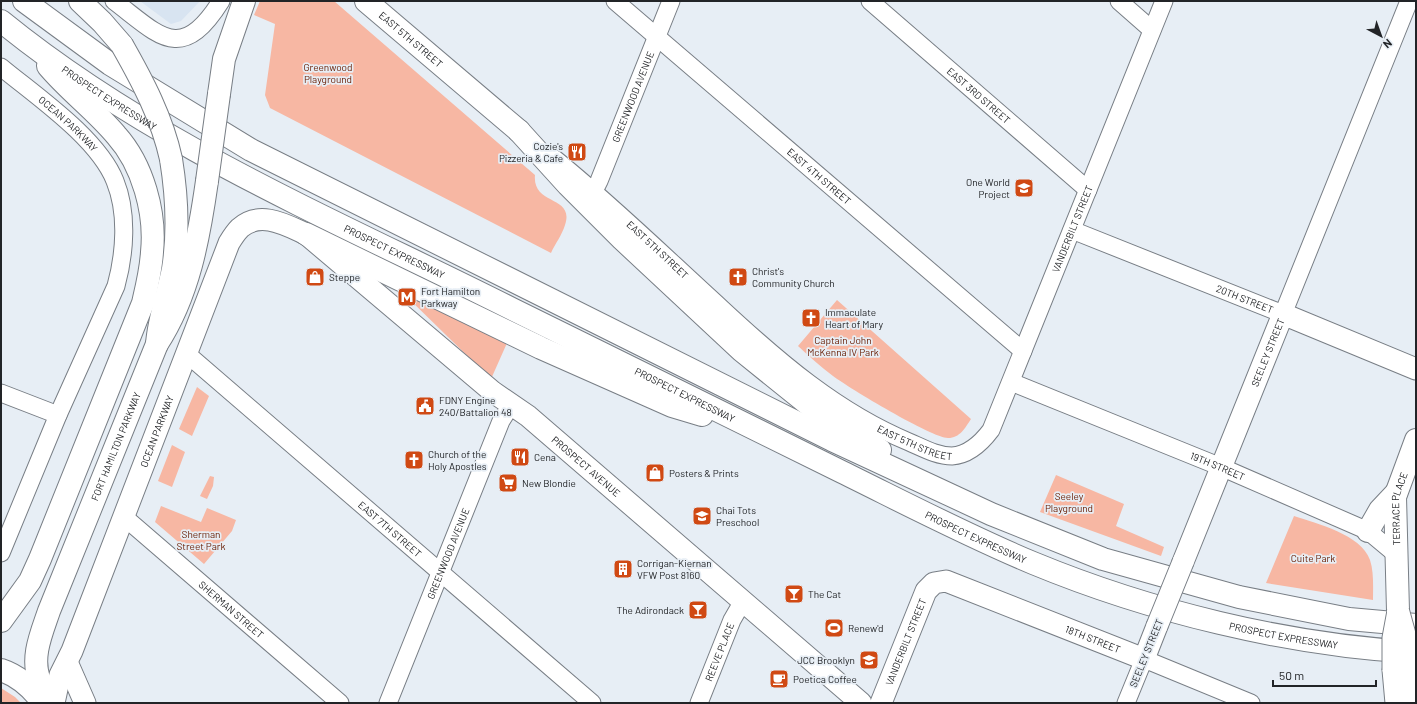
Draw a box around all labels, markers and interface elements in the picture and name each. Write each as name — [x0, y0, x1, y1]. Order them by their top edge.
street label: EAST 5TH STREET — [377, 9, 445, 70]
north arrow — [1361, 16, 1401, 56]
text: N — [1381, 37, 1395, 51]
street label: GREENWOOD AVENUE — [609, 49, 656, 144]
park label: Greenwood Playground — [303, 61, 353, 85]
street label: PROSPECT EXPRESSWAY — [60, 63, 159, 133]
street label: EAST 3RD STREET — [945, 65, 1013, 126]
street label: OCEAN PARKWAY — [36, 93, 100, 154]
place label: Cozie's Pizzeria & Cafe — [499, 140, 563, 164]
restaurant icon: Cozie's Pizzeria & Cafe — [566, 141, 588, 163]
street label: EAST 4TH STREET — [785, 145, 854, 207]
place label: One World Project — [966, 176, 1010, 200]
school or university icon: One World Project — [1013, 177, 1035, 199]
street label: VANDERBILT STREET — [1049, 183, 1095, 274]
street label: EAST 5TH STREET — [624, 218, 691, 281]
street label: PROSPECT EXPRESSWAY — [342, 222, 447, 281]
place label: Christ's Community Church — [752, 265, 835, 289]
shop icon: Steppe — [304, 266, 326, 288]
church icon: Christ's Community Church — [727, 266, 749, 288]
place label: Steppe — [329, 271, 360, 283]
street label: 20TH STREET — [1214, 282, 1275, 316]
place label: Fort Hamilton Parkway — [421, 285, 480, 309]
metro station icon: Fort Hamilton Parkway — [396, 286, 418, 308]
place label: Immaculate Heart of Mary — [825, 306, 883, 330]
church icon: Immaculate Heart of Mary — [800, 307, 822, 329]
street label: SEELEY STREET — [1248, 316, 1287, 388]
park label: Captain John McKenna IV Park — [807, 334, 879, 358]
street label: PROSPECT EXPRESSWAY — [633, 365, 737, 425]
street label: FORT HAMILTON PARKWAY — [88, 390, 143, 502]
street label: OCEAN PARKWAY — [137, 393, 176, 469]
place label: FDNY Engine 240/Battalion 48 — [439, 394, 512, 418]
public building icon: FDNY Engine 240/Battalion 48 — [414, 395, 436, 417]
street label: EAST 5TH STREET — [875, 422, 953, 462]
street label: PROSPECT AVENUE — [549, 433, 623, 499]
restaurant icon: Cena — [509, 446, 531, 468]
place label: Church of the Holy Apostles — [428, 448, 487, 472]
church icon: Church of the Holy Apostles — [403, 449, 425, 471]
street label: 19TH STREET — [1188, 449, 1247, 483]
place label: Cena — [534, 451, 556, 463]
shop icon: Posters & Prints — [644, 462, 666, 484]
place label: Posters & Prints — [669, 467, 739, 479]
street label: TERRACE PLACE — [1389, 470, 1410, 545]
supermarket icon: New Blondie — [497, 472, 519, 494]
place label: New Blondie — [522, 477, 576, 489]
park label: Seeley Playground — [1045, 490, 1093, 514]
street label: EAST 7TH STREET — [356, 498, 424, 560]
place label: Chai Tots Preschool — [716, 504, 759, 528]
school or university icon: Chai Tots Preschool — [691, 505, 713, 527]
street label: GREENWOOD AVENUE — [424, 506, 472, 601]
street label: PROSPECT EXPRESSWAY — [923, 508, 1029, 566]
park label: Sherman Street Park — [177, 528, 225, 552]
park label: Cuite Park — [1291, 552, 1335, 564]
place label: Corrigan-Kiernan VFW Post 8160 — [637, 557, 712, 581]
building icon: Corrigan-Kiernan VFW Post 8160 — [612, 558, 634, 580]
street label: SHERMAN STREET — [196, 578, 266, 641]
bar icon: The Cat — [783, 583, 805, 605]
place label: The Cat — [808, 588, 841, 600]
street label: VANDERBILT STREET — [883, 596, 929, 687]
bar icon: The Adirondack — [687, 599, 709, 621]
place label: The Adirondack — [617, 604, 684, 616]
sports icon: Renew'd — [823, 617, 845, 639]
street label: SEELEY STREET — [1127, 617, 1165, 689]
street label: PROSPECT EXPRESSWAY — [1228, 619, 1339, 651]
street label: REEVE PLACE — [702, 621, 736, 683]
place label: Renew'd — [848, 622, 883, 634]
street label: 18TH STREET — [1064, 623, 1122, 655]
school or university icon: JCC Brooklyn — [858, 649, 880, 671]
place label: JCC Brooklyn — [797, 654, 855, 666]
scale bar — [1273, 662, 1376, 688]
cafe icon: Poetica Coffee — [768, 668, 790, 690]
text: 50 m — [1279, 668, 1304, 682]
place label: Poetica Coffee — [793, 673, 857, 685]

